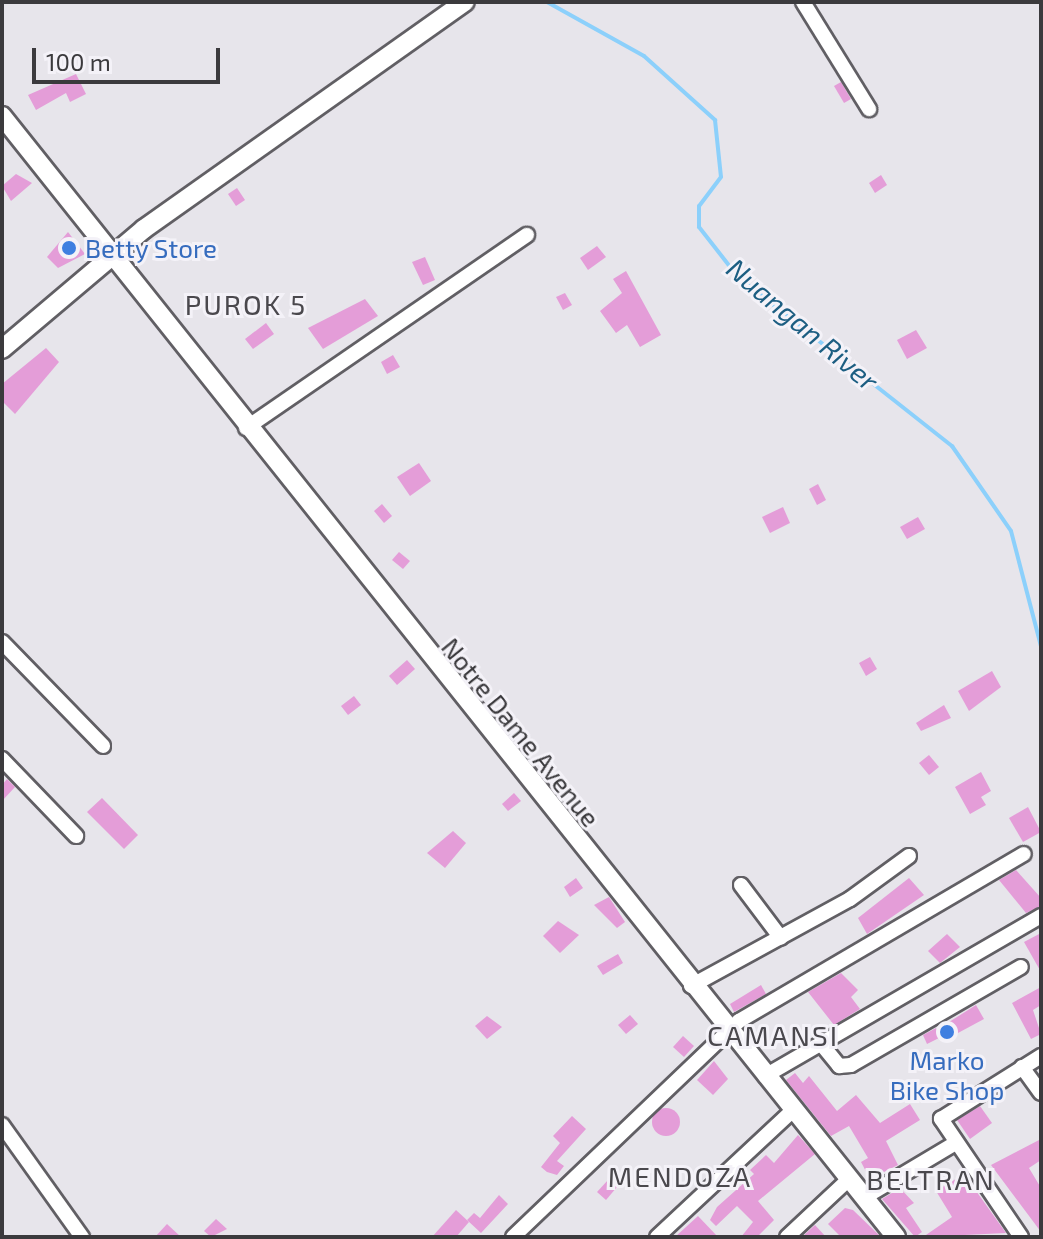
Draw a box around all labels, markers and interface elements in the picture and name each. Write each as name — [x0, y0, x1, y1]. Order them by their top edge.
scale bar — [36, 32, 224, 82]
text: 100 m — [46, 47, 111, 76]
place label: Betty Store — [85, 232, 218, 264]
marker: Betty Store — [60, 239, 78, 257]
water label: Nuangan River — [720, 251, 886, 397]
district label: PUROK 5 — [185, 287, 307, 321]
street label: Notre Dame Avenue — [435, 631, 607, 833]
district label: CAMANSI — [707, 1018, 839, 1052]
marker: Marko Bike Shop — [938, 1023, 956, 1041]
place label: Marko Bike Shop — [890, 1044, 1004, 1106]
district label: MENDOZA — [608, 1159, 752, 1193]
district label: BELTRAN — [866, 1162, 996, 1196]

